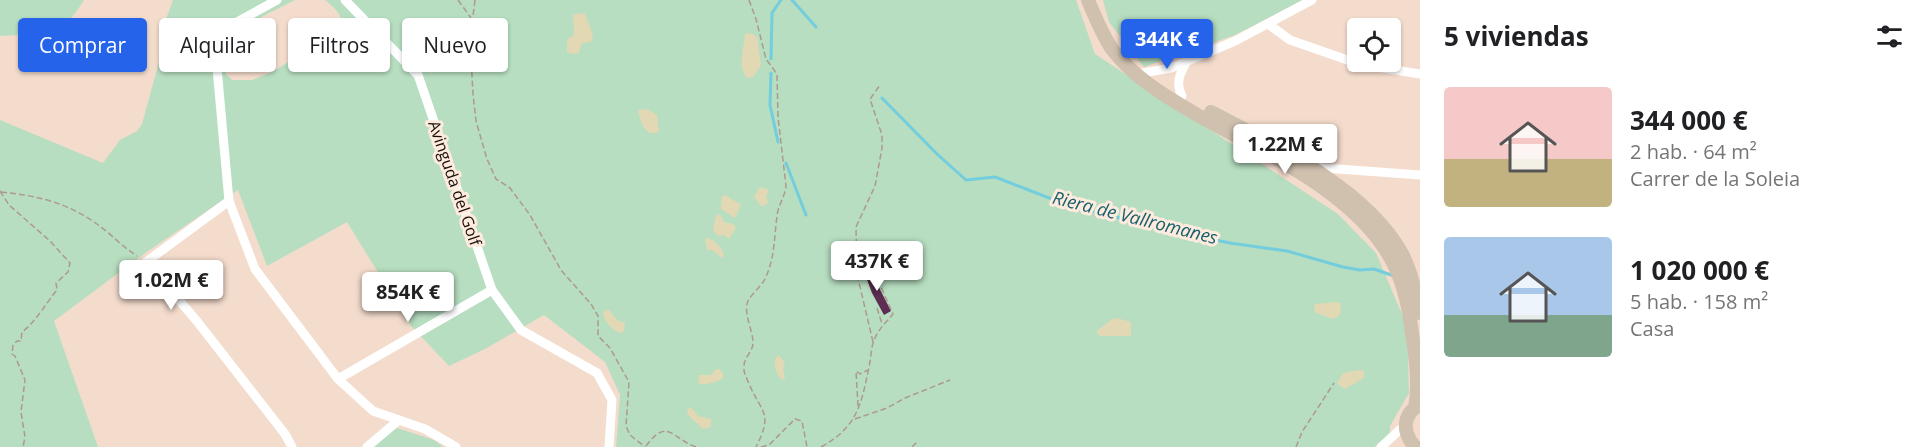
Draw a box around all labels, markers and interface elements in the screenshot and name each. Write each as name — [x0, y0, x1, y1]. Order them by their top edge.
chip: Comprar — [18, 18, 147, 72]
chip: Alquilar — [159, 18, 276, 72]
chip: Filtros — [288, 18, 390, 72]
chip: Nuevo — [402, 18, 508, 72]
map controls — [1347, 18, 1401, 72]
button: locate — [1347, 18, 1401, 72]
text: 5 viviendas — [1444, 18, 1589, 54]
pin: 344K € — [1118, 19, 1216, 70]
icon: filters — [1873, 20, 1906, 53]
text: 344K € — [1135, 25, 1199, 52]
text: 344 000 € — [1630, 102, 1748, 138]
icon: home — [1492, 111, 1564, 183]
street label: Avinguda del Golf — [423, 118, 487, 250]
pin: 1.22M € — [1230, 124, 1340, 175]
text: 1.22M € — [1247, 130, 1323, 157]
text: 2 hab. · 64 m² — [1630, 138, 1757, 165]
text: Carrer de la Soleia — [1630, 165, 1800, 192]
water label: Riera de Vallromanes — [1050, 185, 1220, 249]
pin: 437K € — [828, 241, 926, 292]
text: 437K € — [845, 247, 909, 274]
text: 1 020 000 € — [1630, 252, 1769, 288]
pin: 1.02M € — [116, 260, 226, 311]
icon: home — [1492, 261, 1564, 333]
text: 1.02M € — [133, 266, 209, 293]
pin: 854K € — [359, 272, 457, 323]
text: 854K € — [376, 278, 440, 305]
text: 5 hab. · 158 m² — [1630, 288, 1768, 315]
text: Casa — [1630, 315, 1674, 342]

